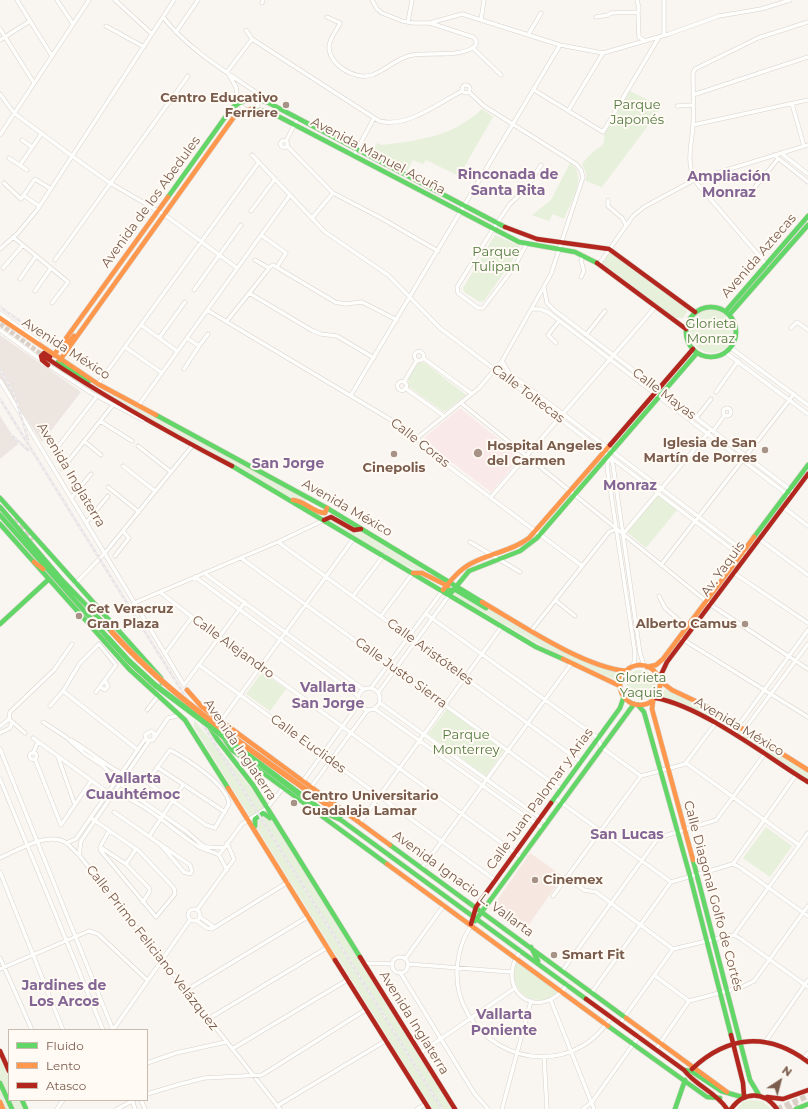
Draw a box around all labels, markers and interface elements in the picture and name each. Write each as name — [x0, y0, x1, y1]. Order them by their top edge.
place label: Centro Educativo Ferriere — [160, 90, 278, 121]
park label: Parque Japonés — [610, 97, 664, 128]
marker: Centro Educativo Ferriere — [281, 100, 291, 110]
street label: Avenida Manuel Acuña — [308, 114, 448, 198]
street label: Avenida de los Abedules — [98, 133, 204, 271]
district label: Rinconada de Santa Rita — [458, 167, 558, 200]
district label: Ampliación Monraz — [687, 169, 771, 202]
street label: Avenida Aztecas — [718, 211, 800, 301]
park label: Parque Tulipan — [472, 244, 520, 275]
street label: Avenida México — [19, 315, 113, 383]
park label: Glorieta Monraz — [686, 316, 736, 347]
street label: Calle Toltecas — [488, 361, 568, 427]
street label: Calle Mayas — [629, 365, 699, 423]
street label: Calle Coras — [387, 415, 453, 471]
street label: Avenida Inglaterra — [34, 420, 108, 530]
place label: Iglesia de San Martín de Porres — [644, 435, 757, 466]
place label: Hospital Angeles del Carmen — [487, 438, 602, 469]
marker: Iglesia de San Martín de Porres — [760, 445, 770, 455]
marker: Hospital Angeles del Carmen — [472, 447, 484, 459]
marker: Cinepolis — [389, 449, 399, 459]
district label: San Jorge — [252, 456, 324, 472]
place label: Cinepolis — [363, 460, 425, 476]
street label: Avenida México — [299, 476, 395, 540]
district label: Monraz — [603, 478, 657, 494]
street label: Av. Yaquis — [698, 538, 748, 600]
place label: Cet Veracruz Gran Plaza — [87, 601, 173, 632]
marker: Cet Veracruz Gran Plaza — [74, 611, 84, 621]
street label: Calle Alejandro — [189, 612, 277, 682]
street label: Calle Aristóteles — [384, 615, 476, 689]
place label: Alberto Camus — [636, 616, 737, 632]
marker: Alberto Camus — [740, 619, 750, 629]
street label: Calle Justo Sierra — [352, 634, 450, 712]
park label: Glorieta Yaquis — [616, 670, 666, 701]
district label: Vallarta San Jorge — [292, 680, 364, 712]
street label: Avenida México — [691, 694, 787, 760]
street label: Avenida Inglaterra — [200, 696, 280, 804]
street label: Calle Euclides — [267, 711, 349, 777]
street label: Calle Juan Palomar y Arias — [483, 725, 597, 873]
park label: Parque Monterrey — [432, 727, 500, 758]
district label: Vallarta Cuauhtémoc — [86, 771, 180, 804]
place label: Centro Universitario Guadalaja Lamar — [302, 788, 438, 819]
marker: Centro Universitario Guadalaja Lamar — [289, 798, 299, 808]
street label: Calle Diagonal Golfo de Cortés — [680, 799, 746, 993]
district label: San Lucas — [590, 827, 664, 843]
street label: Avenida Ignacio L. Vallarta — [389, 828, 537, 940]
street label: Calle Primo Feliciano Velázquez — [83, 862, 221, 1034]
place label: Cinemex — [543, 872, 603, 888]
marker: Cinemex — [530, 875, 540, 885]
place label: Smart Fit — [562, 947, 625, 963]
marker: Smart Fit — [549, 950, 559, 960]
street label: Avenida Inglaterra — [376, 968, 452, 1078]
district label: Jardines de Los Arcos — [22, 978, 106, 1010]
district label: Vallarta Poniente — [471, 1007, 537, 1040]
legend — [8, 1029, 148, 1101]
text: Fluido — [46, 1038, 84, 1053]
text: Lento — [46, 1058, 81, 1073]
north arrow — [760, 1061, 800, 1101]
text: N — [779, 1063, 795, 1080]
text: Atasco — [46, 1078, 86, 1093]

